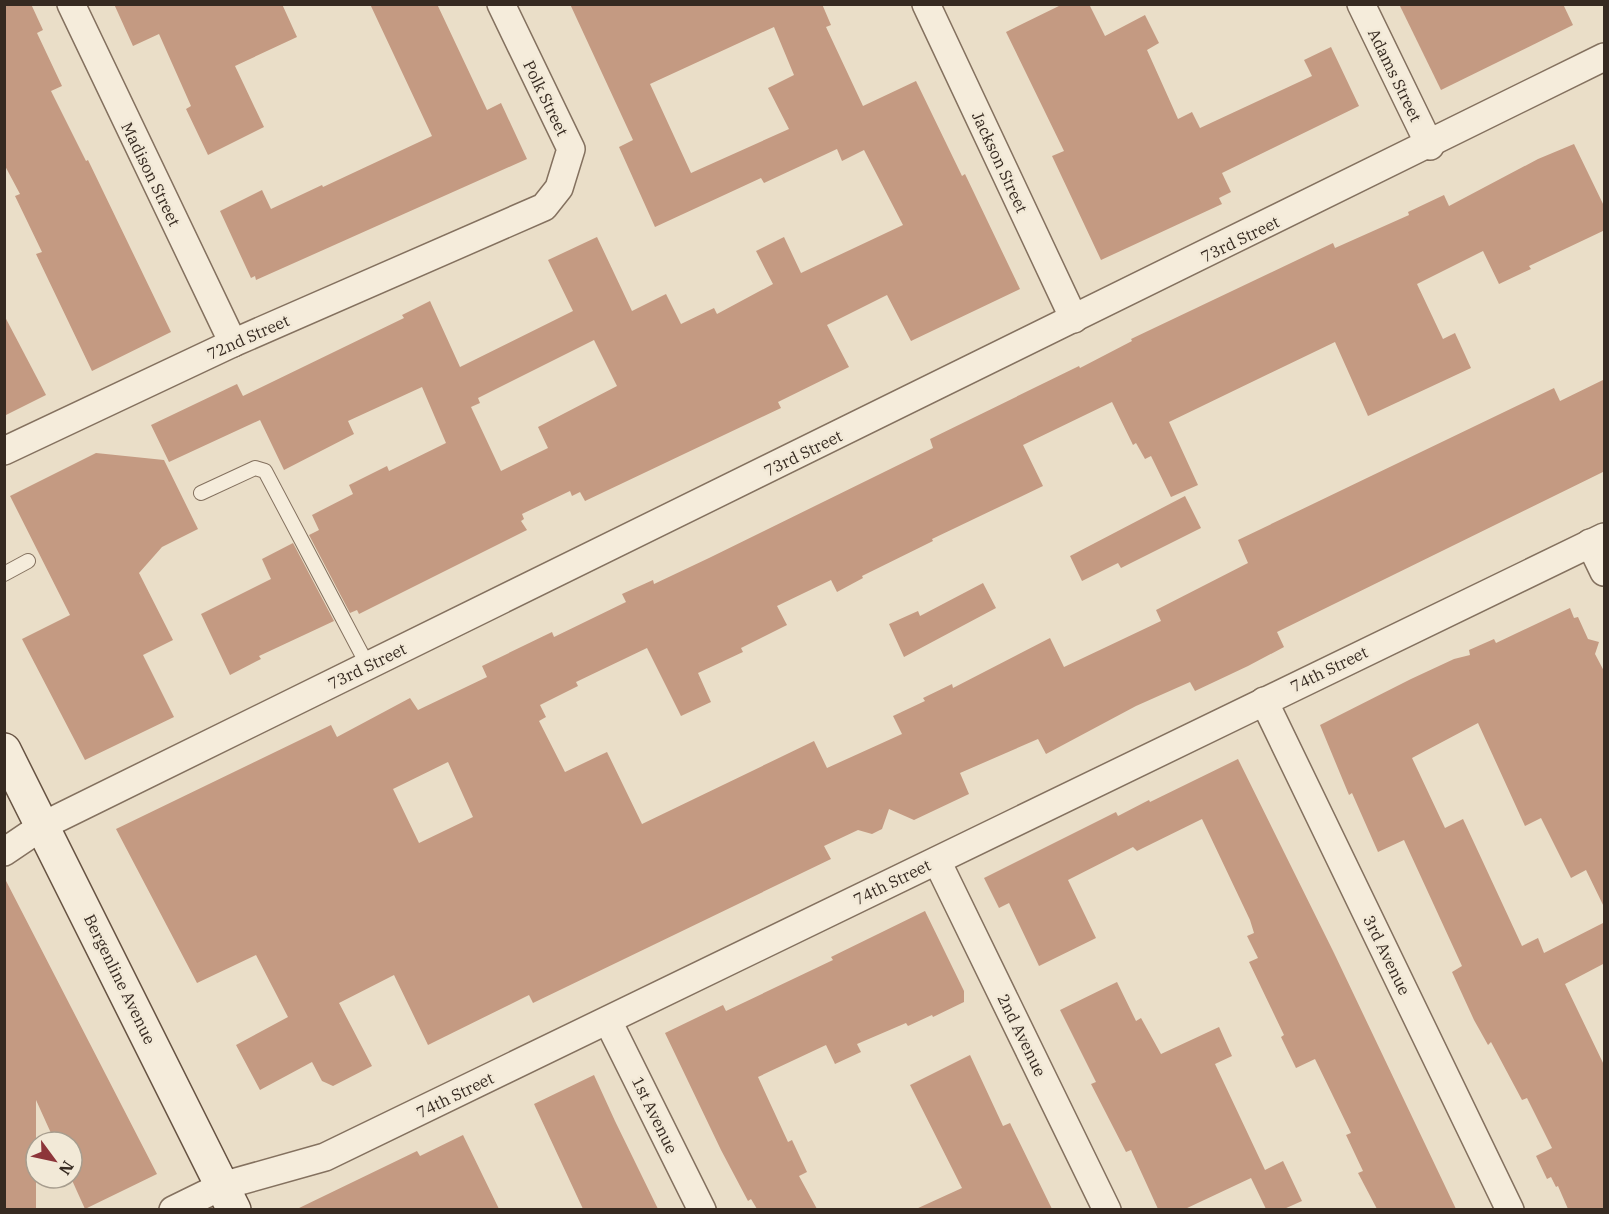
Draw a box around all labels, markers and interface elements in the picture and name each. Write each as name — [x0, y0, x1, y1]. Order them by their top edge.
street label: Adams Street — [1364, 25, 1426, 125]
street label: Polk Street — [519, 57, 573, 139]
street label: Jackson Street — [968, 108, 1032, 216]
street label: Madison Street — [117, 119, 185, 230]
street label: 73rd Street — [1198, 211, 1283, 267]
street label: 72nd Street — [204, 310, 292, 364]
street label: 73rd Street — [761, 425, 846, 481]
street label: 73rd Street — [325, 638, 410, 694]
street label: 74th Street — [1287, 642, 1371, 696]
street label: 74th Street — [850, 855, 934, 909]
street label: Bergenline Avenue — [80, 911, 160, 1047]
street label: 3rd Avenue — [1359, 912, 1415, 998]
street label: 2nd Avenue — [993, 990, 1051, 1080]
street label: 74th Street — [413, 1068, 497, 1122]
street label: 1st Avenue — [628, 1073, 682, 1157]
north arrow — [24, 1130, 84, 1190]
text: N — [55, 1157, 78, 1179]

